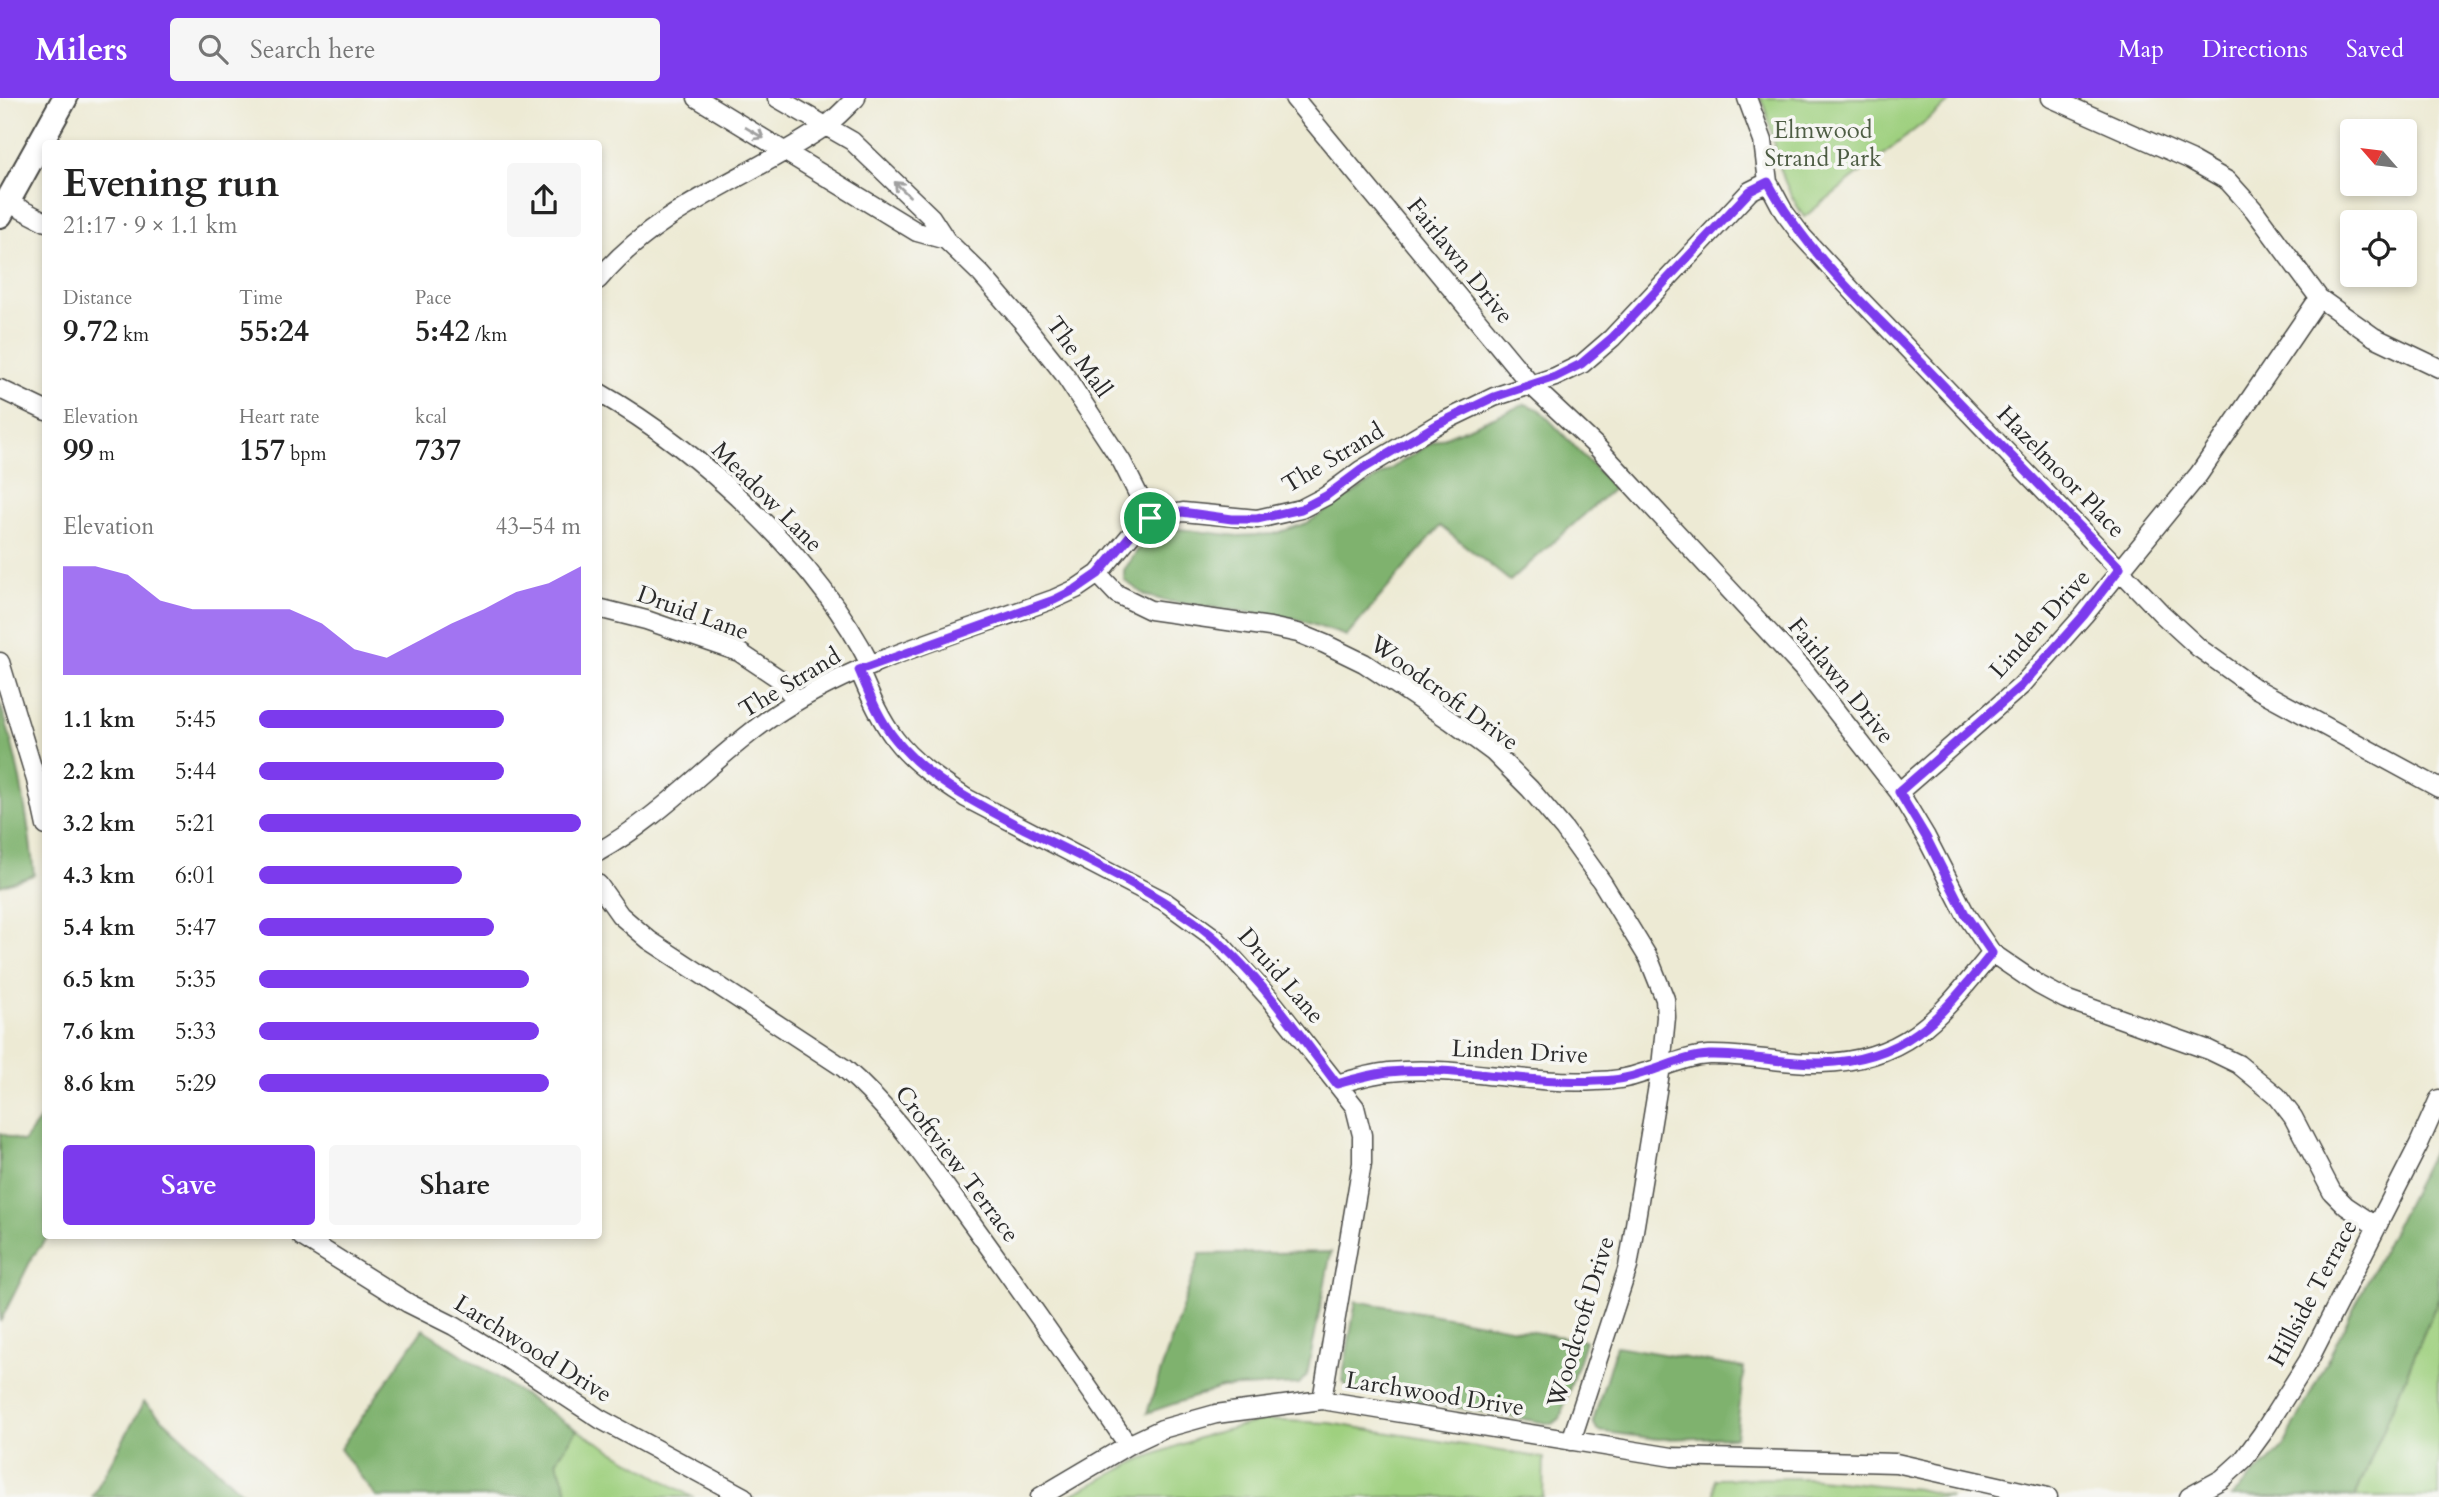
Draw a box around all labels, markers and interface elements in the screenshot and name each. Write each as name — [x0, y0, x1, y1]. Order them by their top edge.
search box — [170, 18, 660, 81]
text: Milers — [35, 27, 128, 72]
icon: search — [194, 30, 232, 68]
text: Search here — [250, 32, 376, 67]
text: Map — [2118, 33, 2164, 66]
text: Directions — [2202, 33, 2308, 66]
text: Saved — [2346, 33, 2404, 66]
park label: Elmwood Strand Park — [1764, 114, 1882, 175]
north arrow — [2340, 119, 2417, 196]
map controls — [2340, 119, 2417, 287]
one-way arrow — [744, 127, 764, 141]
text: Evening run — [63, 158, 279, 210]
button: share — [507, 163, 581, 237]
one-way arrow — [894, 181, 911, 198]
street label: Fairlawn Drive — [1399, 191, 1521, 331]
text: 21:17 · 9 × 1.1 km — [63, 210, 237, 241]
button: locate — [2340, 210, 2417, 287]
text: Distance — [63, 285, 132, 311]
text: Time — [239, 285, 283, 311]
text: Pace — [415, 285, 452, 311]
street label: The Mall — [1038, 310, 1120, 404]
text: 9.72 — [63, 311, 118, 352]
text: 55:24 — [239, 311, 309, 352]
text: 5:42 — [415, 311, 470, 352]
text: km — [118, 322, 149, 348]
text: /km — [470, 322, 507, 348]
street label: Hazelmoor Place — [1989, 399, 2133, 545]
text: Elevation — [63, 404, 138, 430]
text: Heart rate — [239, 404, 320, 430]
text: kcal — [415, 404, 447, 430]
street label: The Strand — [1276, 415, 1390, 501]
text: 99 — [63, 430, 94, 471]
text: 157 — [239, 430, 285, 471]
text: 737 — [415, 430, 461, 471]
street label: Meadow Lane — [704, 434, 830, 560]
text: m — [94, 441, 115, 467]
text: bpm — [285, 441, 327, 467]
pin — [1120, 488, 1180, 548]
icon: arrive — [1131, 499, 1169, 537]
text: Elevation — [63, 511, 154, 542]
text: 43–54 m — [496, 511, 581, 542]
street label: Linden Drive — [1982, 562, 2098, 686]
street label: Druid Lane — [632, 578, 754, 648]
street label: Fairlawn Drive — [1780, 611, 1902, 751]
street label: Woodcroft Drive — [1362, 627, 1525, 758]
street label: The Strand — [733, 640, 847, 726]
text: 1.1 km — [63, 704, 135, 735]
text: 5:45 — [175, 704, 216, 735]
text: 2.2 km — [63, 756, 135, 787]
text: 5:44 — [175, 756, 216, 787]
text: 3.2 km — [63, 808, 135, 839]
text: 5:21 — [175, 808, 216, 839]
text: 4.3 km — [63, 860, 135, 891]
text: 6:01 — [175, 860, 216, 891]
text: 5.4 km — [63, 912, 135, 943]
text: 5:47 — [175, 912, 216, 943]
street label: Druid Lane — [1230, 921, 1332, 1031]
text: 6.5 km — [63, 964, 135, 995]
text: 5:35 — [175, 964, 216, 995]
text: 7.6 km — [63, 1016, 135, 1047]
text: 5:33 — [175, 1016, 216, 1047]
street label: Linden Drive — [1451, 1032, 1589, 1072]
text: 8.6 km — [63, 1068, 135, 1099]
text: 5:29 — [175, 1068, 216, 1099]
street label: Croftview Terrace — [887, 1079, 1027, 1249]
button: Save — [63, 1145, 315, 1225]
button: Share — [329, 1145, 581, 1225]
street label: Hillside Terrace — [2260, 1214, 2366, 1372]
street label: Woodcroft Drive — [1539, 1232, 1623, 1413]
street label: Larchwood Drive — [448, 1287, 618, 1411]
street label: Larchwood Drive — [1343, 1364, 1527, 1424]

